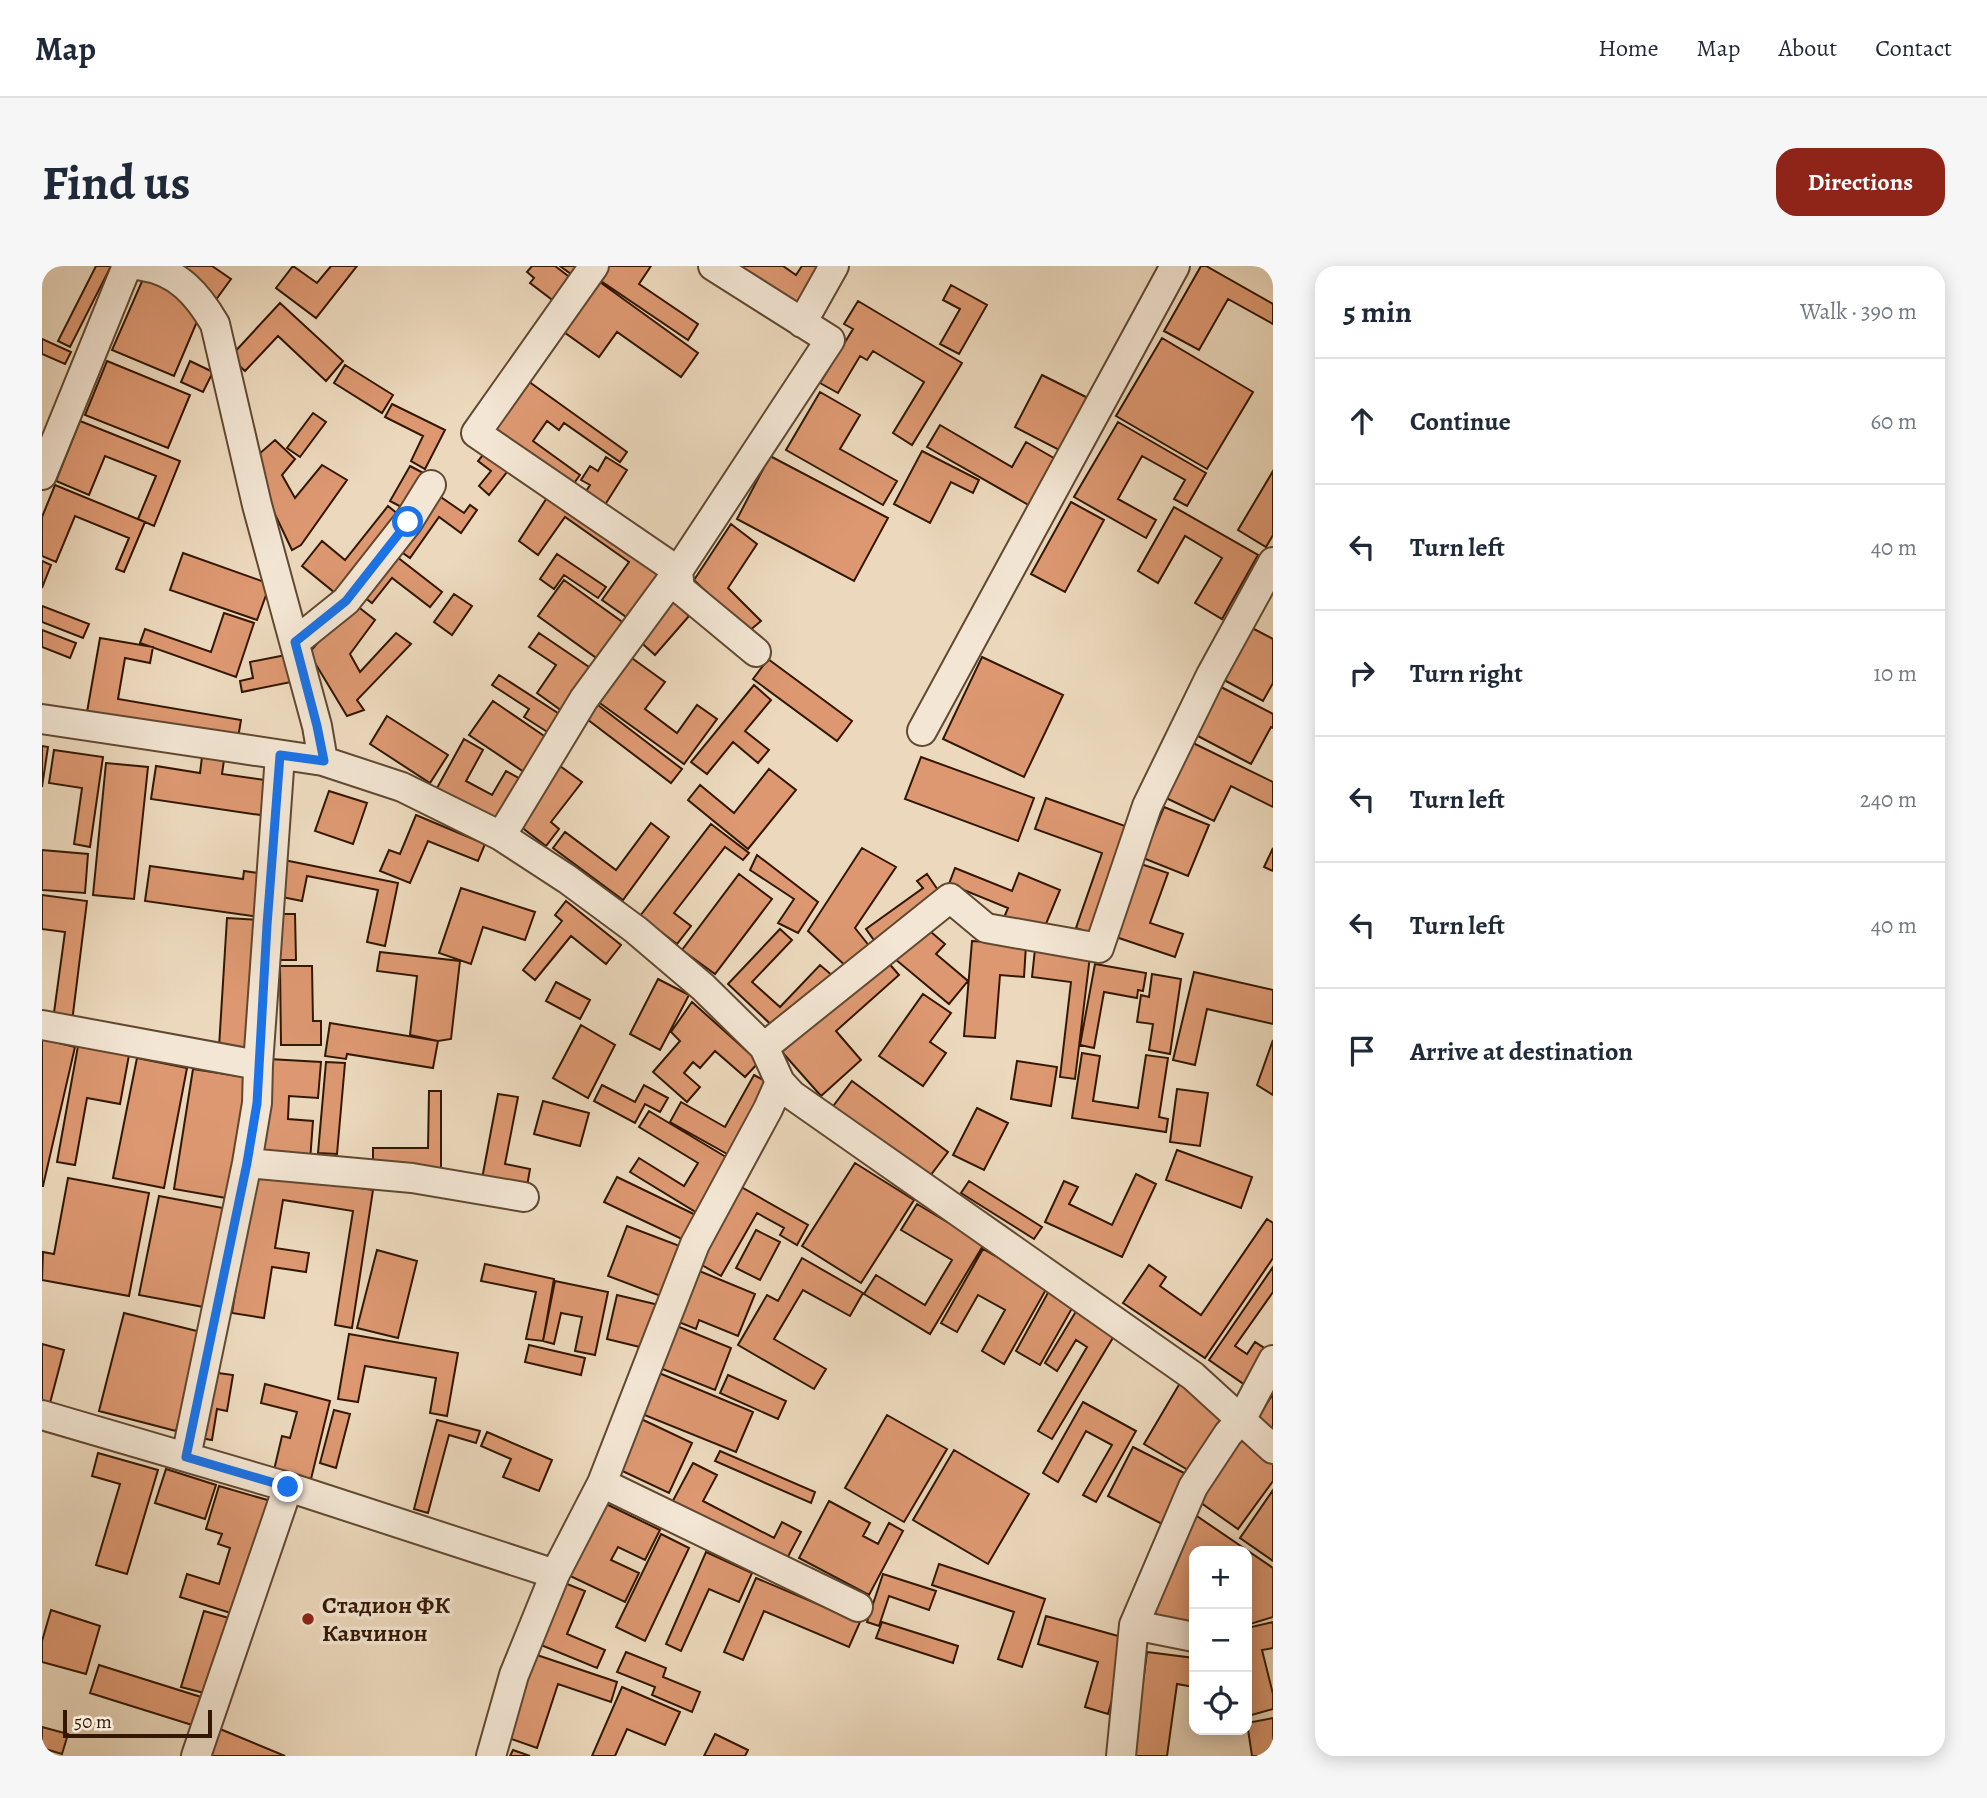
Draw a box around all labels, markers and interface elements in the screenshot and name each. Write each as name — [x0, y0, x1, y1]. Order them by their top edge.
text: Map — [35, 26, 96, 71]
text: Home — [1598, 32, 1659, 64]
text: Map — [1697, 32, 1741, 64]
text: About — [1779, 32, 1837, 64]
text: Contact — [1875, 32, 1952, 64]
button: Directions — [1776, 148, 1945, 216]
text: Find us — [42, 149, 190, 216]
text: 5 min — [1343, 292, 1412, 332]
text: Walk · 390 m — [1800, 296, 1917, 327]
icon: ahead — [1343, 402, 1381, 440]
text: Continue — [1410, 404, 1511, 439]
text: 60 m — [1870, 406, 1917, 437]
route start — [392, 506, 423, 537]
icon: left — [1343, 528, 1381, 566]
text: Turn left — [1410, 530, 1505, 565]
text: 40 m — [1871, 532, 1917, 563]
icon: right — [1343, 654, 1381, 692]
text: Turn right — [1410, 656, 1523, 691]
text: 10 m — [1873, 658, 1917, 689]
icon: left — [1343, 780, 1381, 818]
text: Turn left — [1410, 782, 1505, 817]
text: 240 m — [1860, 784, 1917, 815]
icon: left — [1343, 906, 1381, 944]
text: Turn left — [1410, 908, 1505, 943]
text: 40 m — [1871, 910, 1917, 941]
icon: arrive — [1343, 1032, 1381, 1070]
text: Arrive at destination — [1410, 1034, 1633, 1069]
route end — [272, 1471, 303, 1502]
map controls — [1189, 1546, 1252, 1735]
button: + — [1189, 1546, 1252, 1609]
place label: Стадион ФК Кавчинон — [322, 1589, 450, 1649]
button: − — [1189, 1609, 1252, 1672]
marker: Стадион ФК Кавчинон — [300, 1611, 316, 1627]
button: locate — [1189, 1672, 1252, 1735]
scale bar — [63, 1707, 212, 1739]
text: 50 m — [74, 1709, 112, 1735]

